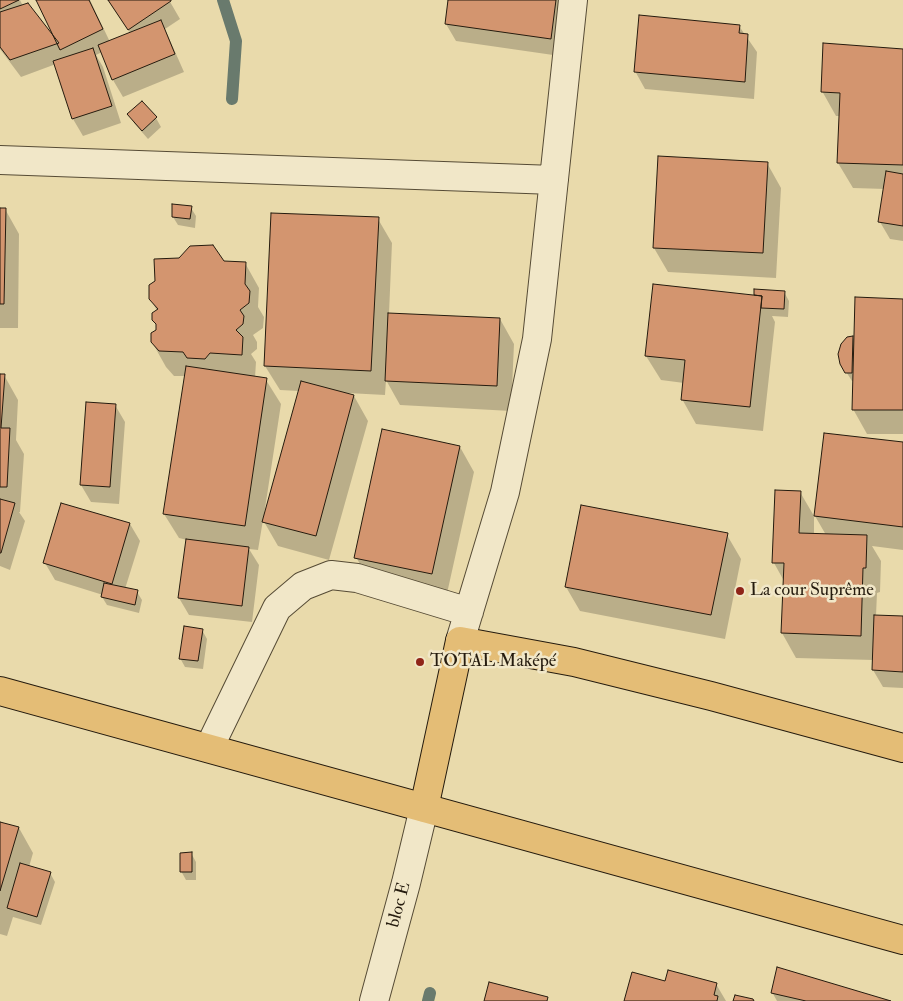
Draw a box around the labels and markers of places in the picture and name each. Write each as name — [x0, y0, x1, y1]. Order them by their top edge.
place label: La cour Suprême — [750, 580, 874, 602]
marker: La cour Suprême — [734, 585, 746, 597]
place label: TOTAL Maképé — [430, 651, 556, 673]
marker: TOTAL Maképé — [414, 656, 426, 668]

